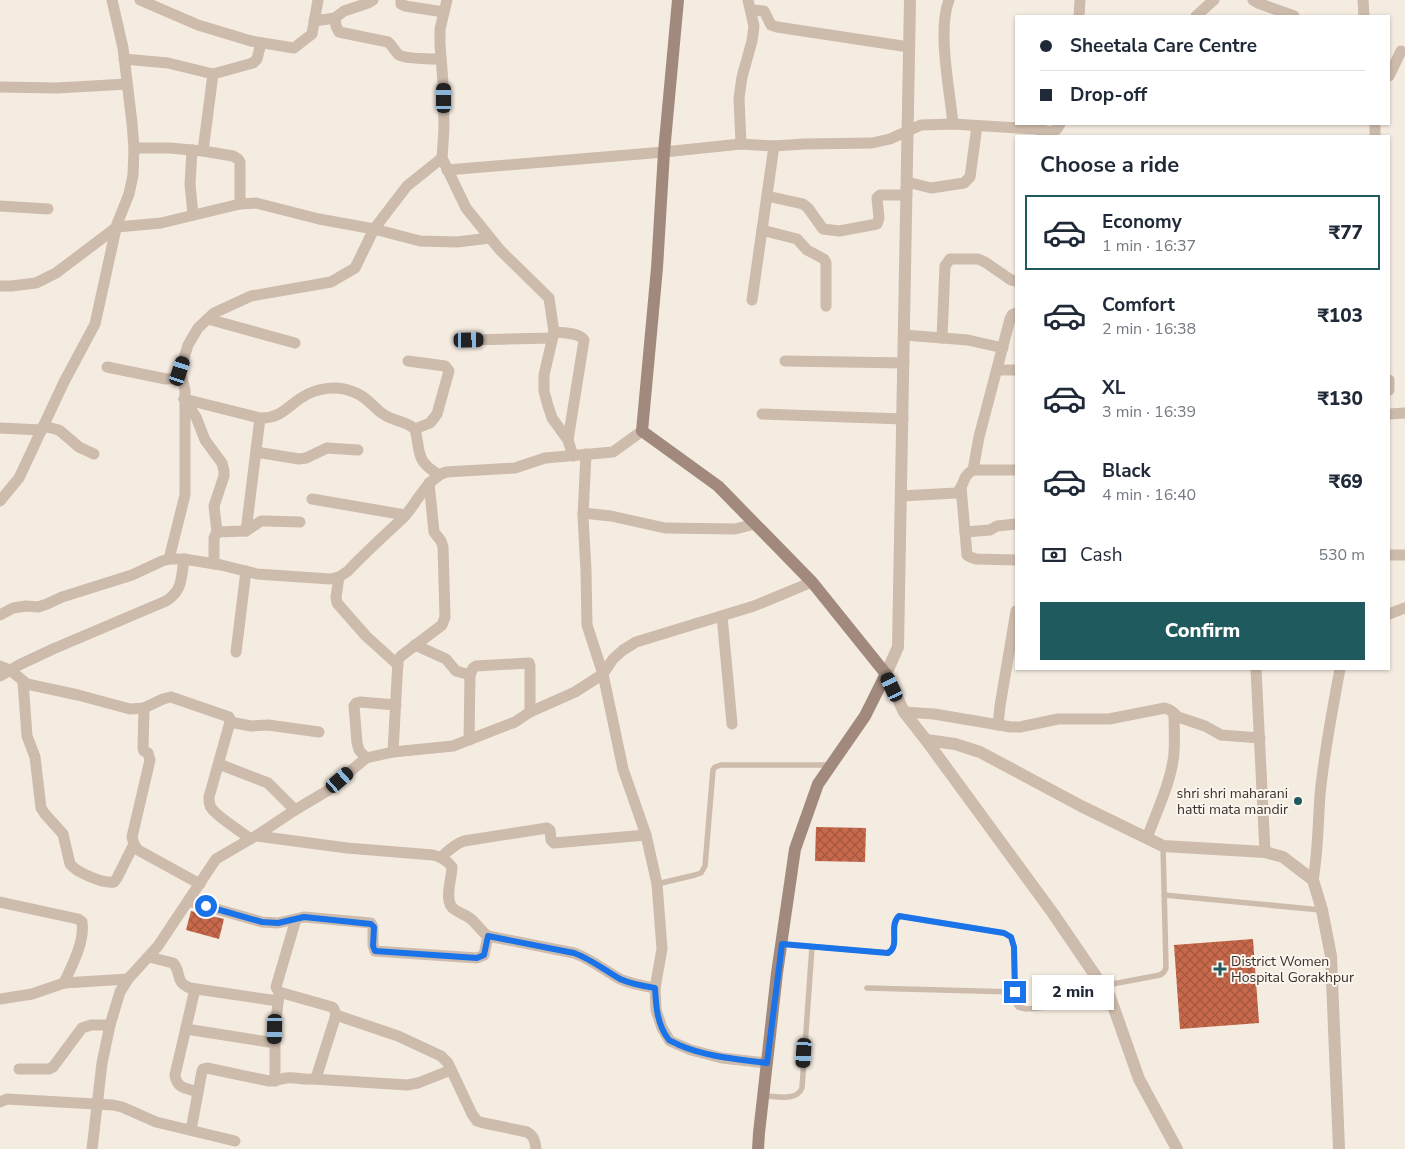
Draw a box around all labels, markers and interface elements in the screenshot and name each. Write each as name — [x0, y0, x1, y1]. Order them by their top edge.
text: Sheetala Care Centre — [1070, 33, 1257, 59]
text: Drop-off — [1070, 82, 1147, 108]
car — [436, 83, 451, 113]
text: Choose a ride — [1040, 150, 1179, 180]
text: Economy — [1102, 209, 1182, 235]
icon: car — [1042, 210, 1087, 255]
text: ₹77 — [1329, 220, 1363, 246]
text: 1 min · 16:37 — [1102, 235, 1196, 257]
text: Comfort — [1102, 292, 1175, 318]
icon: car — [1042, 293, 1087, 338]
text: ₹103 — [1317, 303, 1363, 329]
text: 2 min · 16:38 — [1102, 318, 1196, 340]
car — [453, 332, 484, 348]
car — [168, 354, 191, 388]
text: XL — [1102, 375, 1125, 401]
icon: car — [1042, 376, 1087, 421]
text: ₹130 — [1317, 386, 1363, 412]
text: 3 min · 16:39 — [1102, 401, 1196, 423]
text: Black — [1102, 458, 1151, 484]
icon: car — [1042, 459, 1087, 504]
text: ₹69 — [1329, 469, 1363, 495]
text: 4 min · 16:40 — [1102, 484, 1196, 506]
icon: cash — [1040, 541, 1068, 569]
text: Cash — [1080, 542, 1122, 568]
text: 530 m — [1318, 544, 1365, 566]
button: Confirm — [1040, 602, 1365, 660]
car — [878, 670, 905, 704]
car — [323, 764, 356, 796]
place label: shri shri maharani hatti mata mandir — [1177, 784, 1288, 819]
marker: shri shri maharani hatti mata mandir — [1292, 795, 1304, 807]
route start — [195, 895, 217, 917]
place label: District Women Hospital Gorakhpur — [1231, 952, 1354, 987]
marker: District Women Hospital Gorakhpur — [1213, 962, 1227, 976]
callout: 2 min — [1032, 974, 1115, 1010]
route end — [1004, 981, 1026, 1003]
text: 2 min — [1052, 981, 1094, 1003]
car — [267, 1014, 282, 1044]
car — [795, 1038, 812, 1068]

